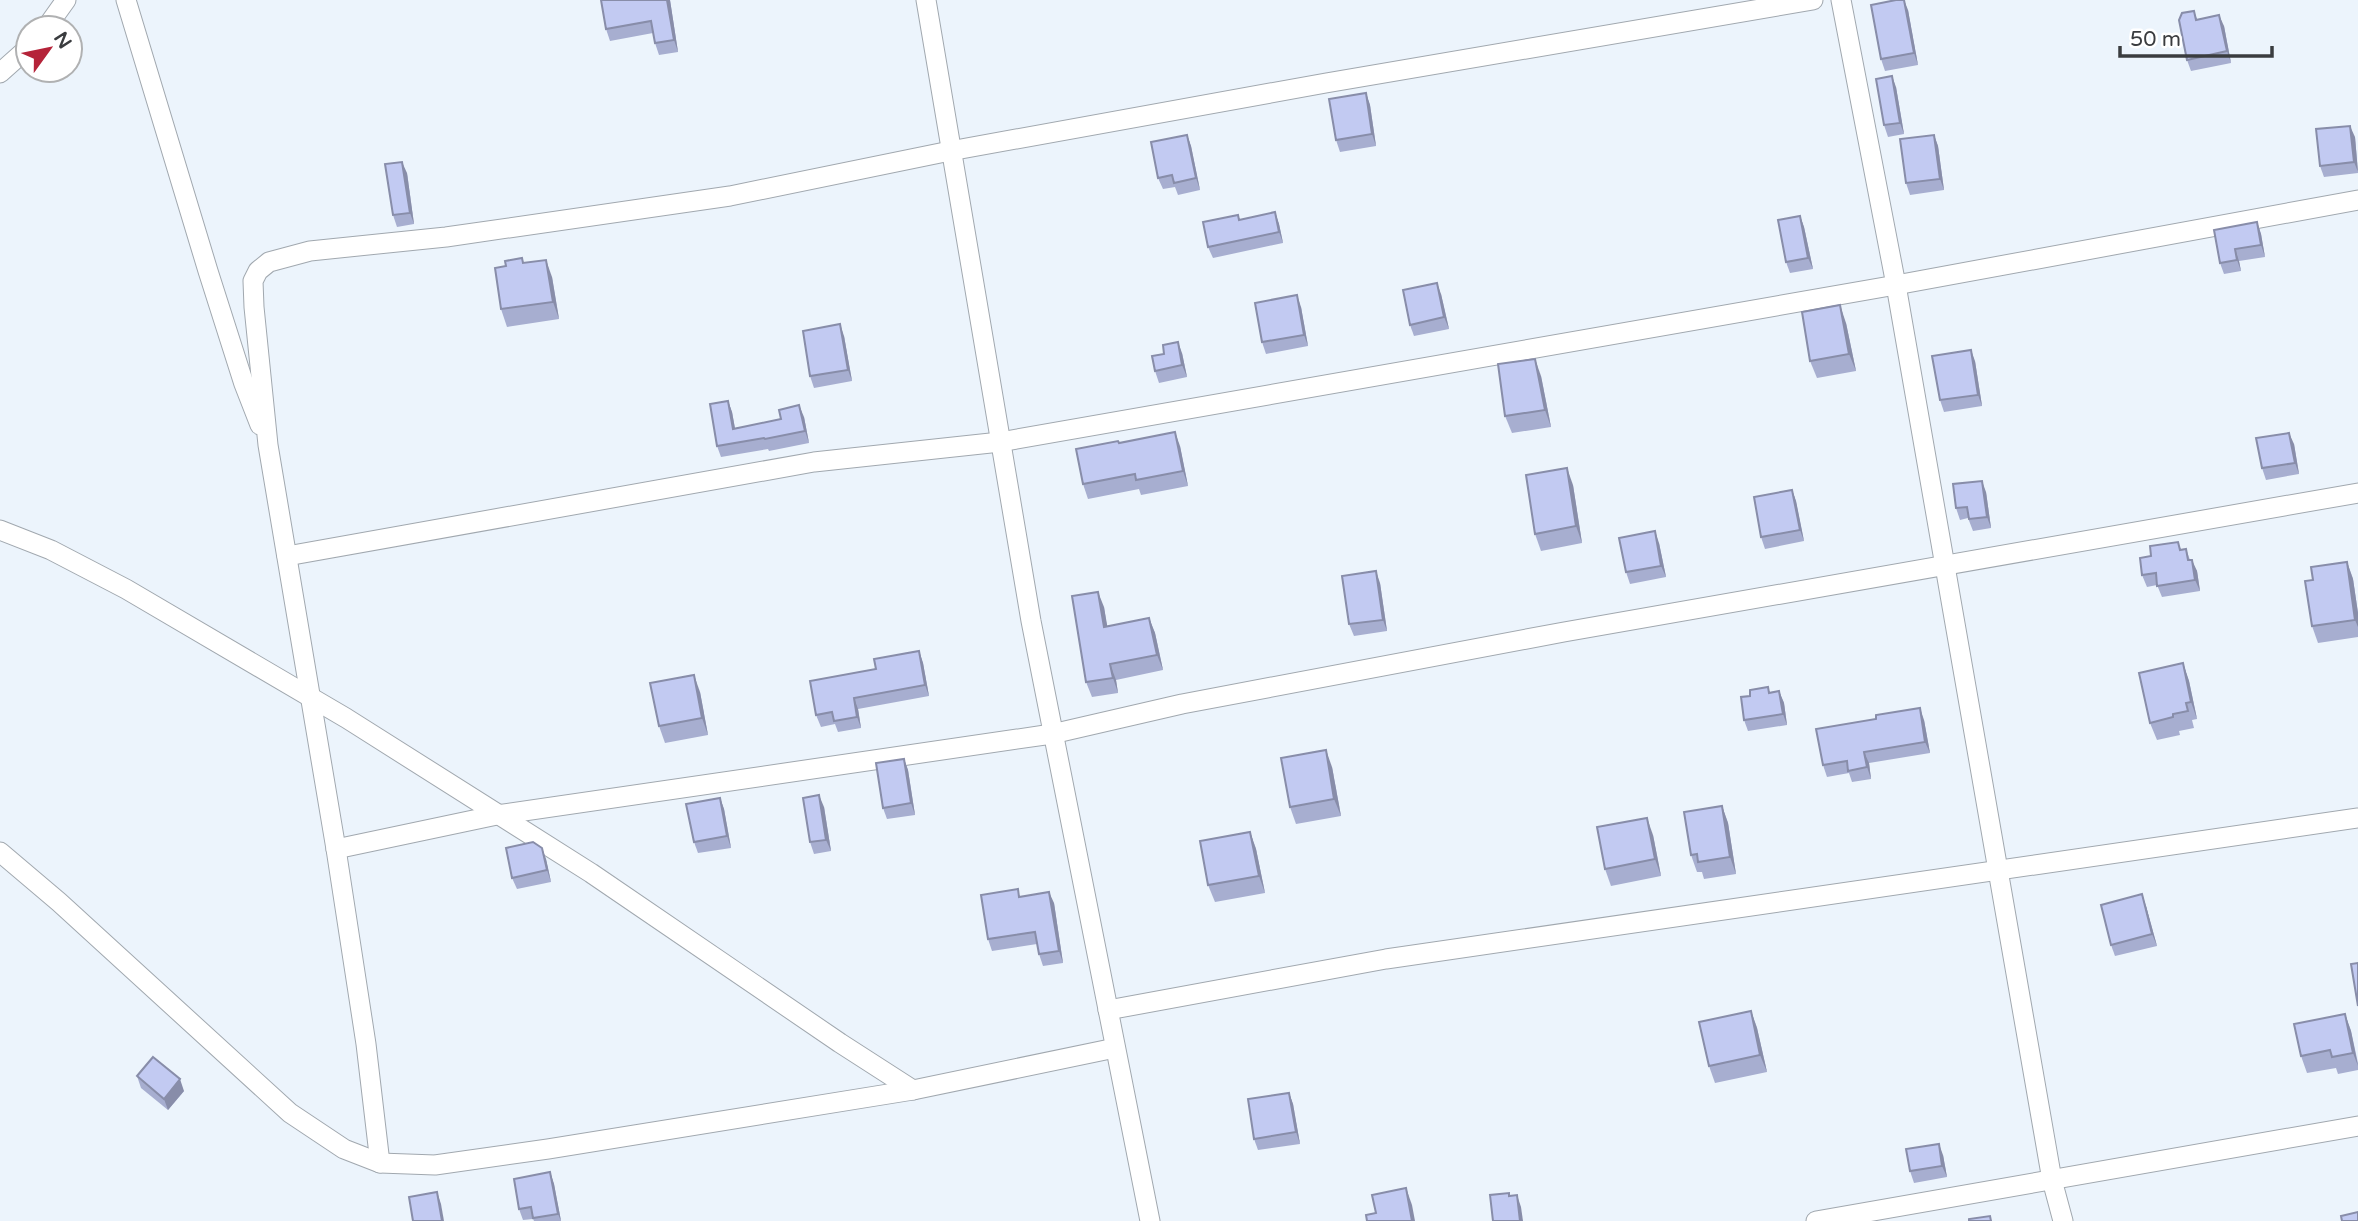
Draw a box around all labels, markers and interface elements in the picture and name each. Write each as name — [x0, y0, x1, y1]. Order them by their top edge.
north arrow — [14, 14, 84, 84]
scale bar — [2120, 14, 2272, 58]
text: 50 m — [2130, 27, 2181, 52]
text: N — [49, 28, 76, 53]

